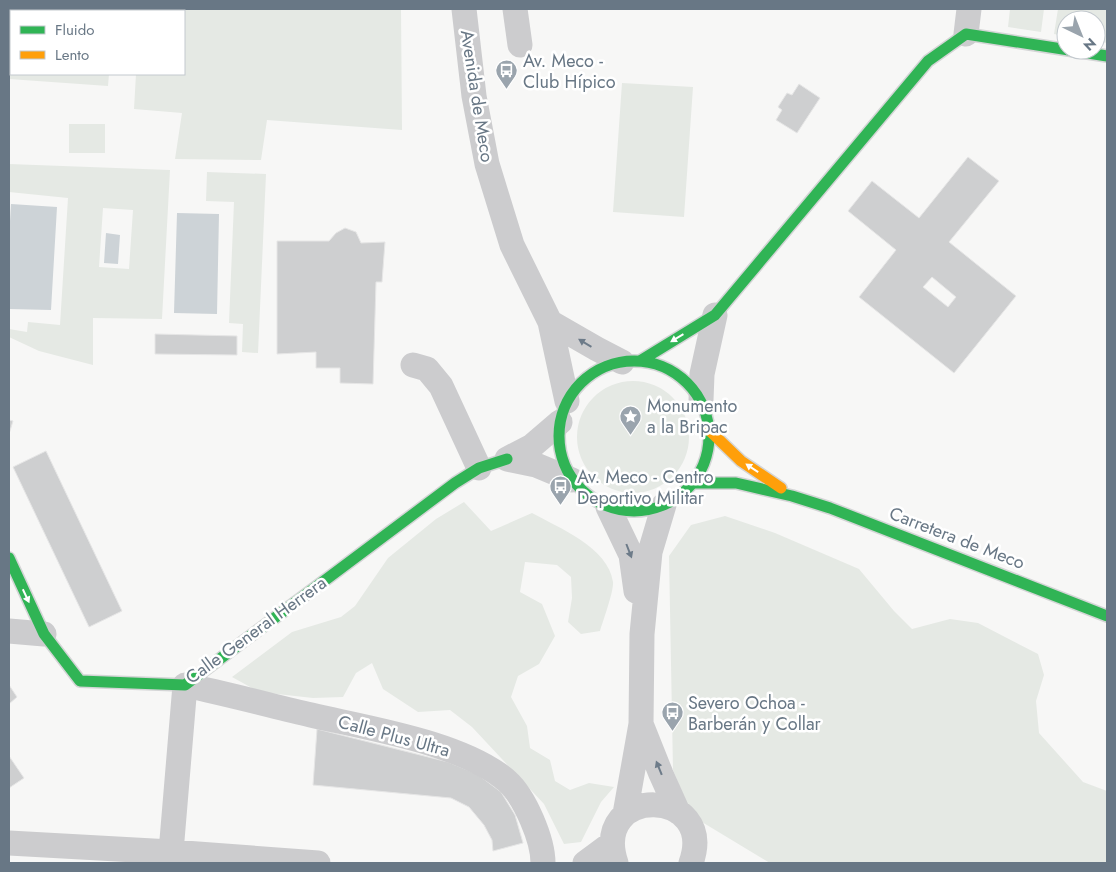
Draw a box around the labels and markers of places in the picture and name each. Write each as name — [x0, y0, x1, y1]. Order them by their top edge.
place label: Av. Meco - Club Hípico — [523, 48, 616, 95]
bus stop icon: Av. Meco - Club Hípico — [495, 59, 519, 90]
place label: Monumento a la Bripac — [647, 393, 737, 440]
place icon: Monumento a la Bripac — [619, 404, 643, 435]
place label: Av. Meco - Centro Deportivo Militar — [577, 464, 714, 511]
bus stop icon: Av. Meco - Centro Deportivo Militar — [549, 475, 573, 506]
place label: Severo Ochoa - Barberán y Collar — [688, 690, 822, 737]
bus stop icon: Severo Ochoa - Barberán y Collar — [660, 701, 684, 732]

